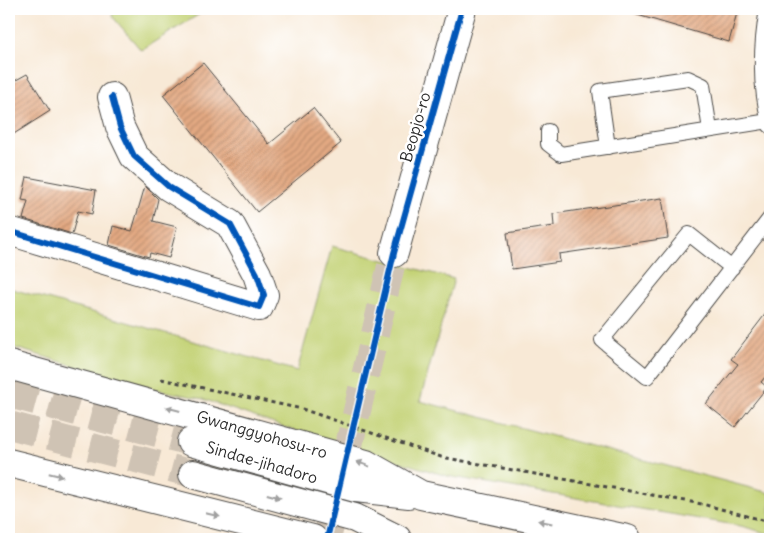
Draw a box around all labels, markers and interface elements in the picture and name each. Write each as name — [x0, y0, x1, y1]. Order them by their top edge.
street label: Beopjo-ro — [395, 90, 435, 164]
one-way arrow — [165, 405, 180, 413]
street label: Gwanggyohosu-ro — [194, 406, 330, 462]
street label: Sindae-jihadoro — [204, 437, 320, 487]
one-way arrow — [355, 459, 370, 467]
one-way arrow — [48, 471, 63, 479]
one-way arrow — [267, 492, 282, 500]
one-way arrow — [206, 511, 221, 519]
one-way arrow — [536, 517, 552, 525]

